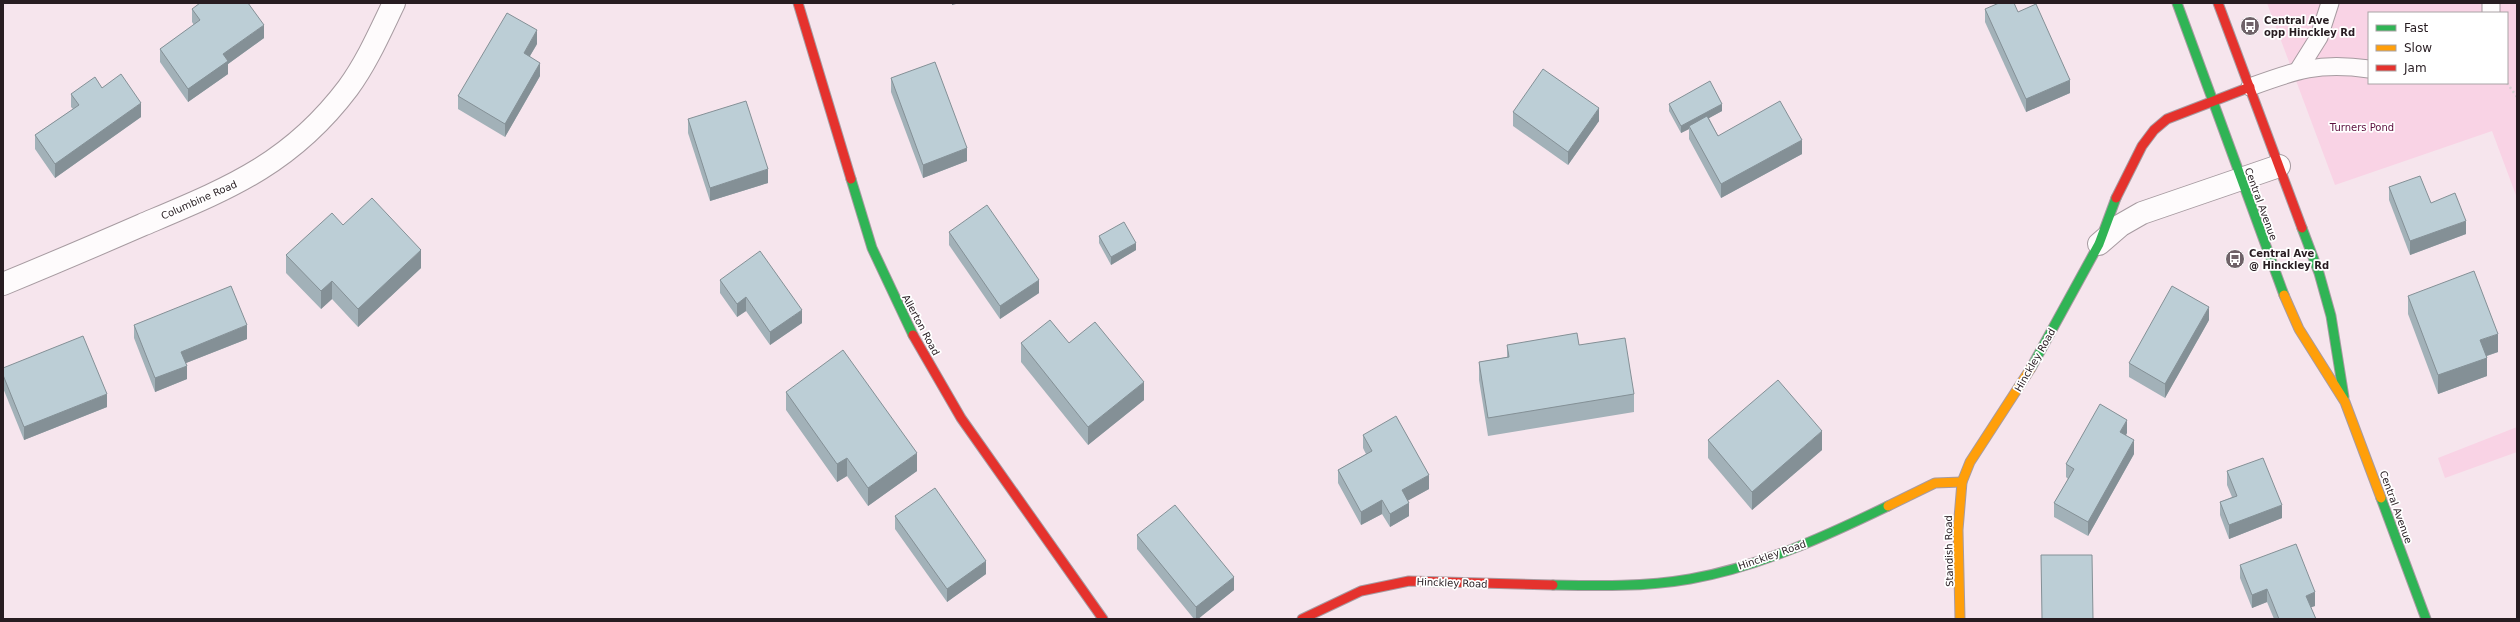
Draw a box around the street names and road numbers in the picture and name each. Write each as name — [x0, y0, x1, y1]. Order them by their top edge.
street label: Central Avenue — [2243, 166, 2279, 242]
street label: Columbine Road — [159, 178, 239, 222]
street label: Allerton Road — [900, 293, 942, 357]
street label: Hinckley Road — [2012, 326, 2058, 394]
street label: Central Avenue — [2378, 469, 2414, 545]
street label: Standish Road — [1943, 515, 1955, 587]
street label: Hinckley Road — [1737, 538, 1807, 572]
street label: Hinckley Road — [1416, 576, 1488, 590]

